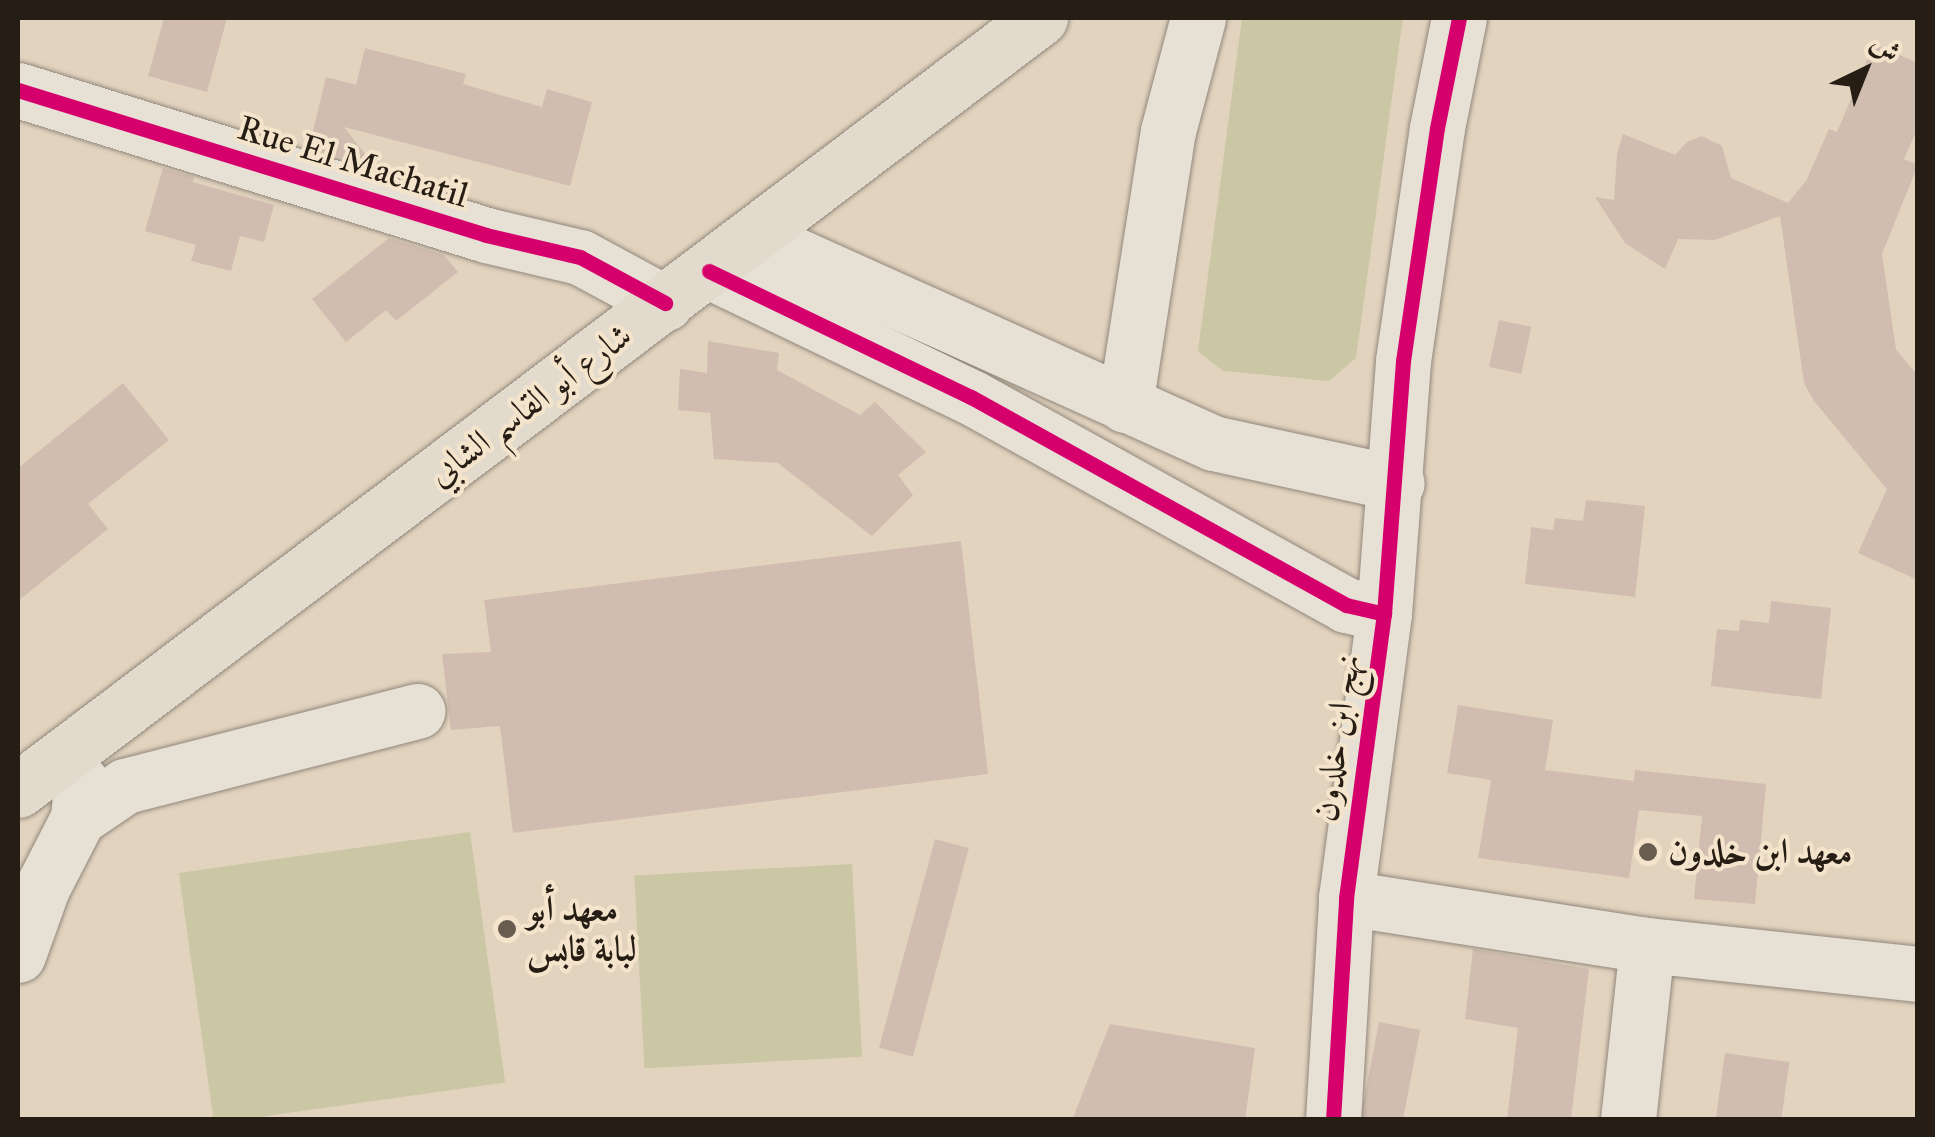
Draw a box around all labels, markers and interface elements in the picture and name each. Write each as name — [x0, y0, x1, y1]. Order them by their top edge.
north arrow — [1815, 20, 1915, 120]
text: ش — [1864, 25, 1908, 70]
street label: Rue El Machatil — [233, 107, 473, 217]
street label: شارع أبو القاسم الشابي — [420, 315, 640, 495]
street label: نهج ابن خلدون — [1304, 652, 1370, 824]
place label: معهد ابن خلدون — [1668, 831, 1852, 873]
marker: معهد ابن خلدون — [1637, 841, 1659, 863]
place label: معهد أبو لبابة قابس — [527, 888, 637, 970]
marker: معهد أبو لبابة قابس — [496, 918, 518, 940]

